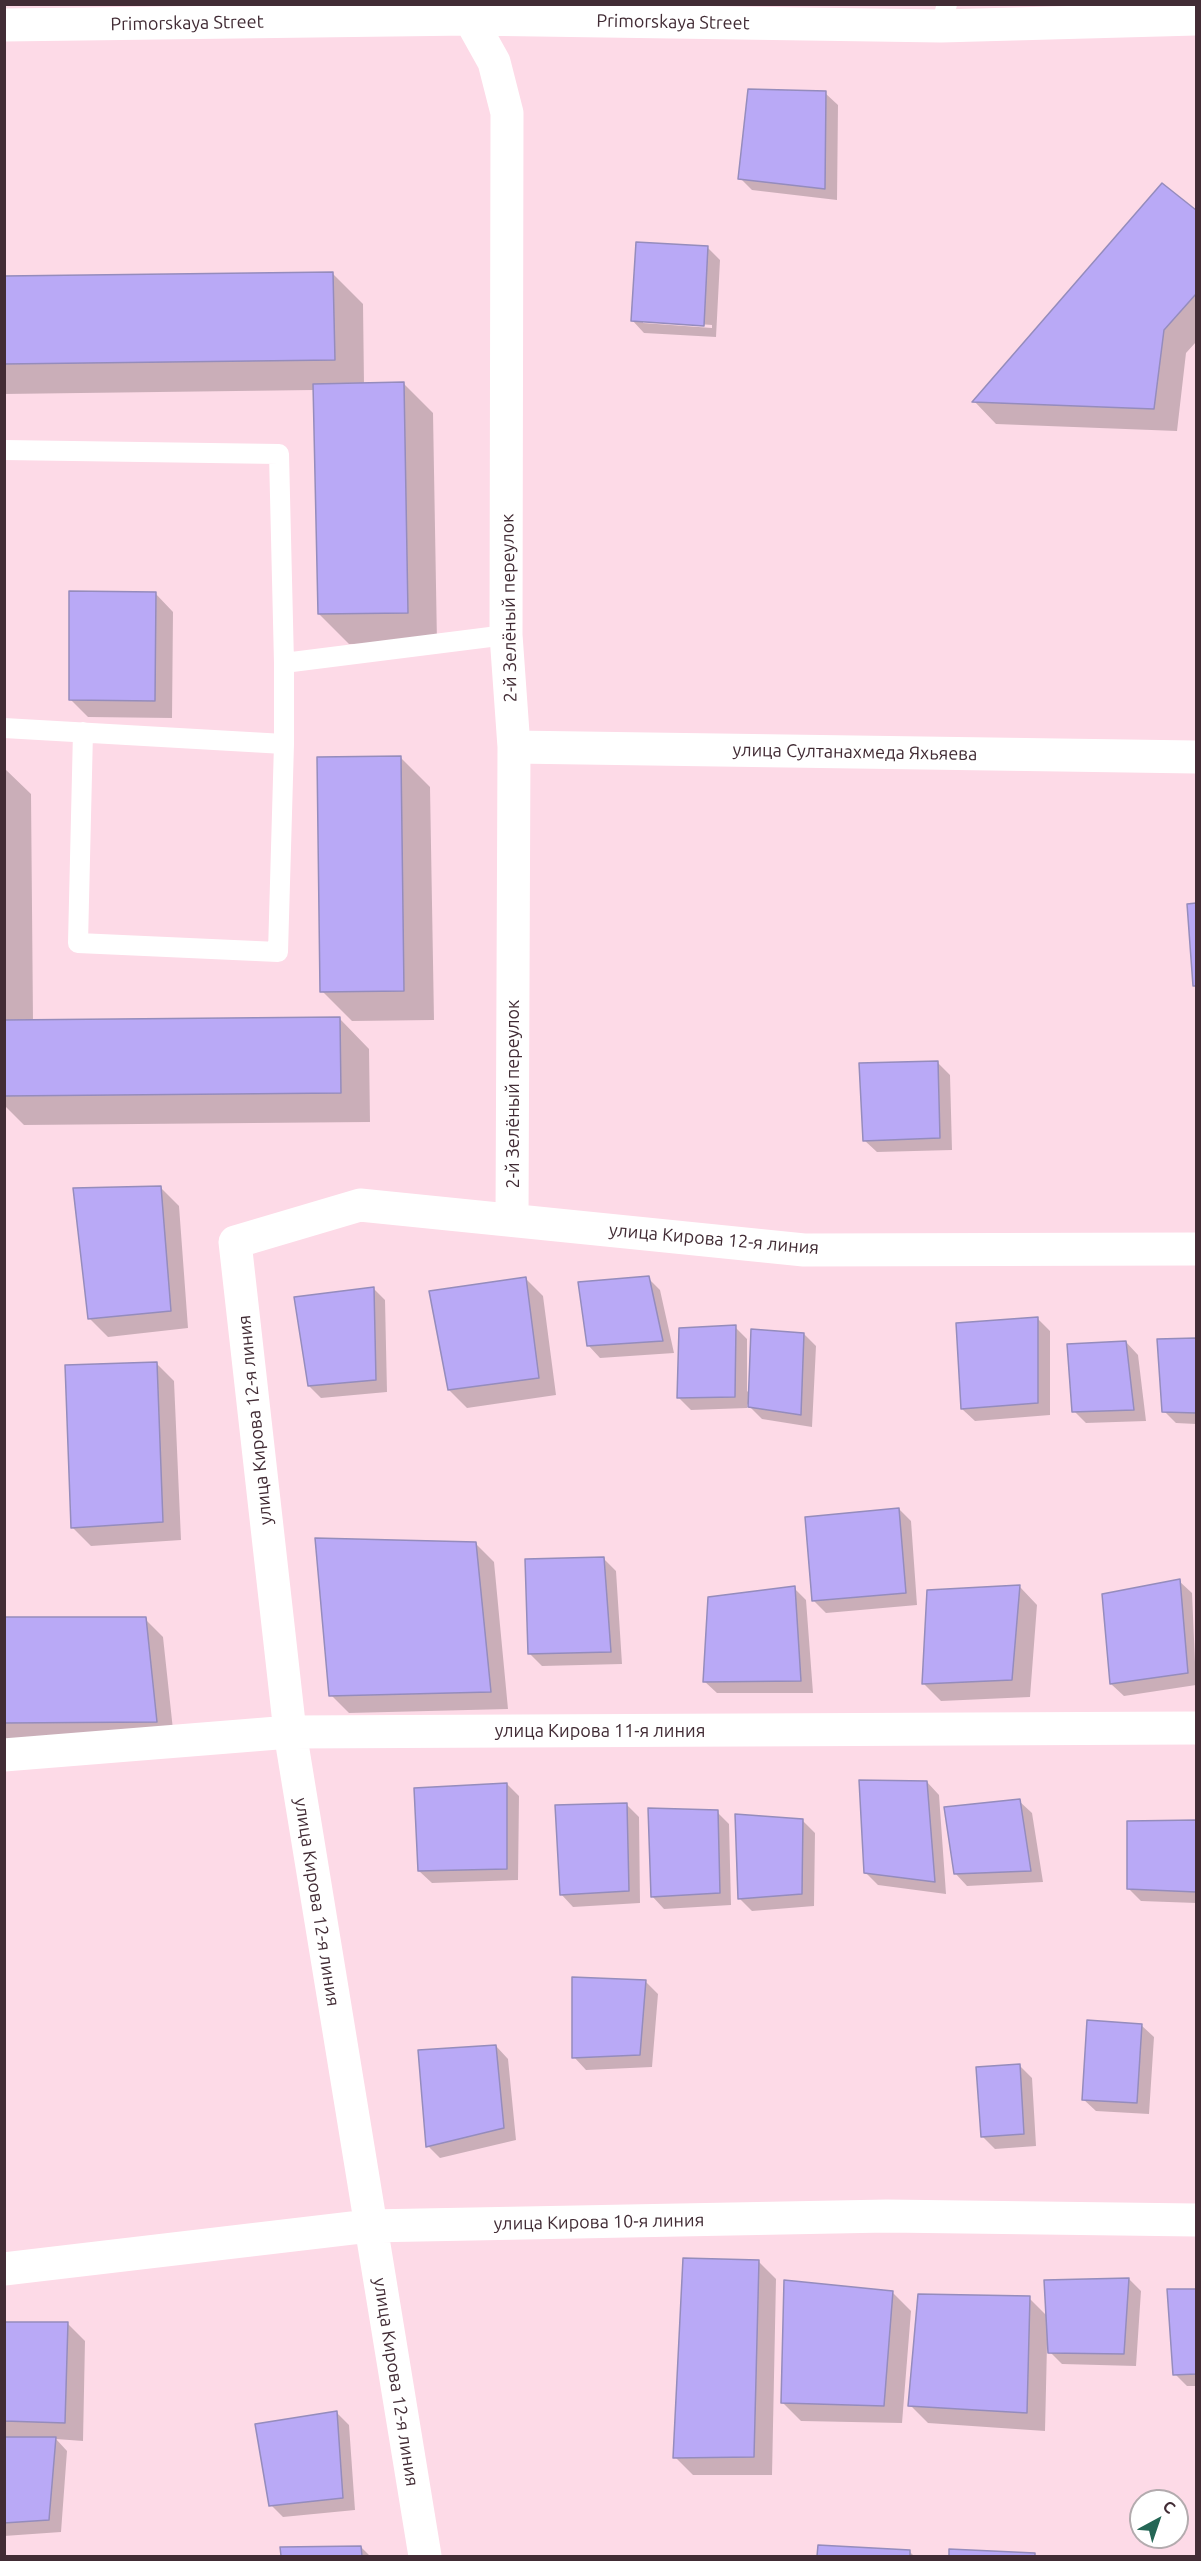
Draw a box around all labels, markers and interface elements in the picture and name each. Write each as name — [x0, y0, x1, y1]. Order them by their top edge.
street label: Primorskaya Street — [596, 10, 750, 34]
street label: Primorskaya Street — [110, 11, 264, 35]
street label: 2-й Зелёный переулок — [497, 513, 521, 703]
street label: улица Султанахмеда Яхьяева — [732, 739, 978, 765]
street label: 2-й Зелёный переулок — [502, 1000, 524, 1188]
street label: улица Кирова 12-я линия — [608, 1219, 820, 1259]
street label: улица Кирова 12-я линия — [233, 1314, 277, 1526]
street label: улица Кирова 11-я линия — [495, 1720, 705, 1742]
street label: улица Кирова 12-я линия — [290, 1796, 344, 2008]
street label: улица Кирова 10-я линия — [493, 2209, 705, 2235]
street label: улица Кирова 12-я линия — [369, 2276, 423, 2488]
north arrow — [1129, 2489, 1189, 2549]
text: С — [1160, 2497, 1179, 2517]

